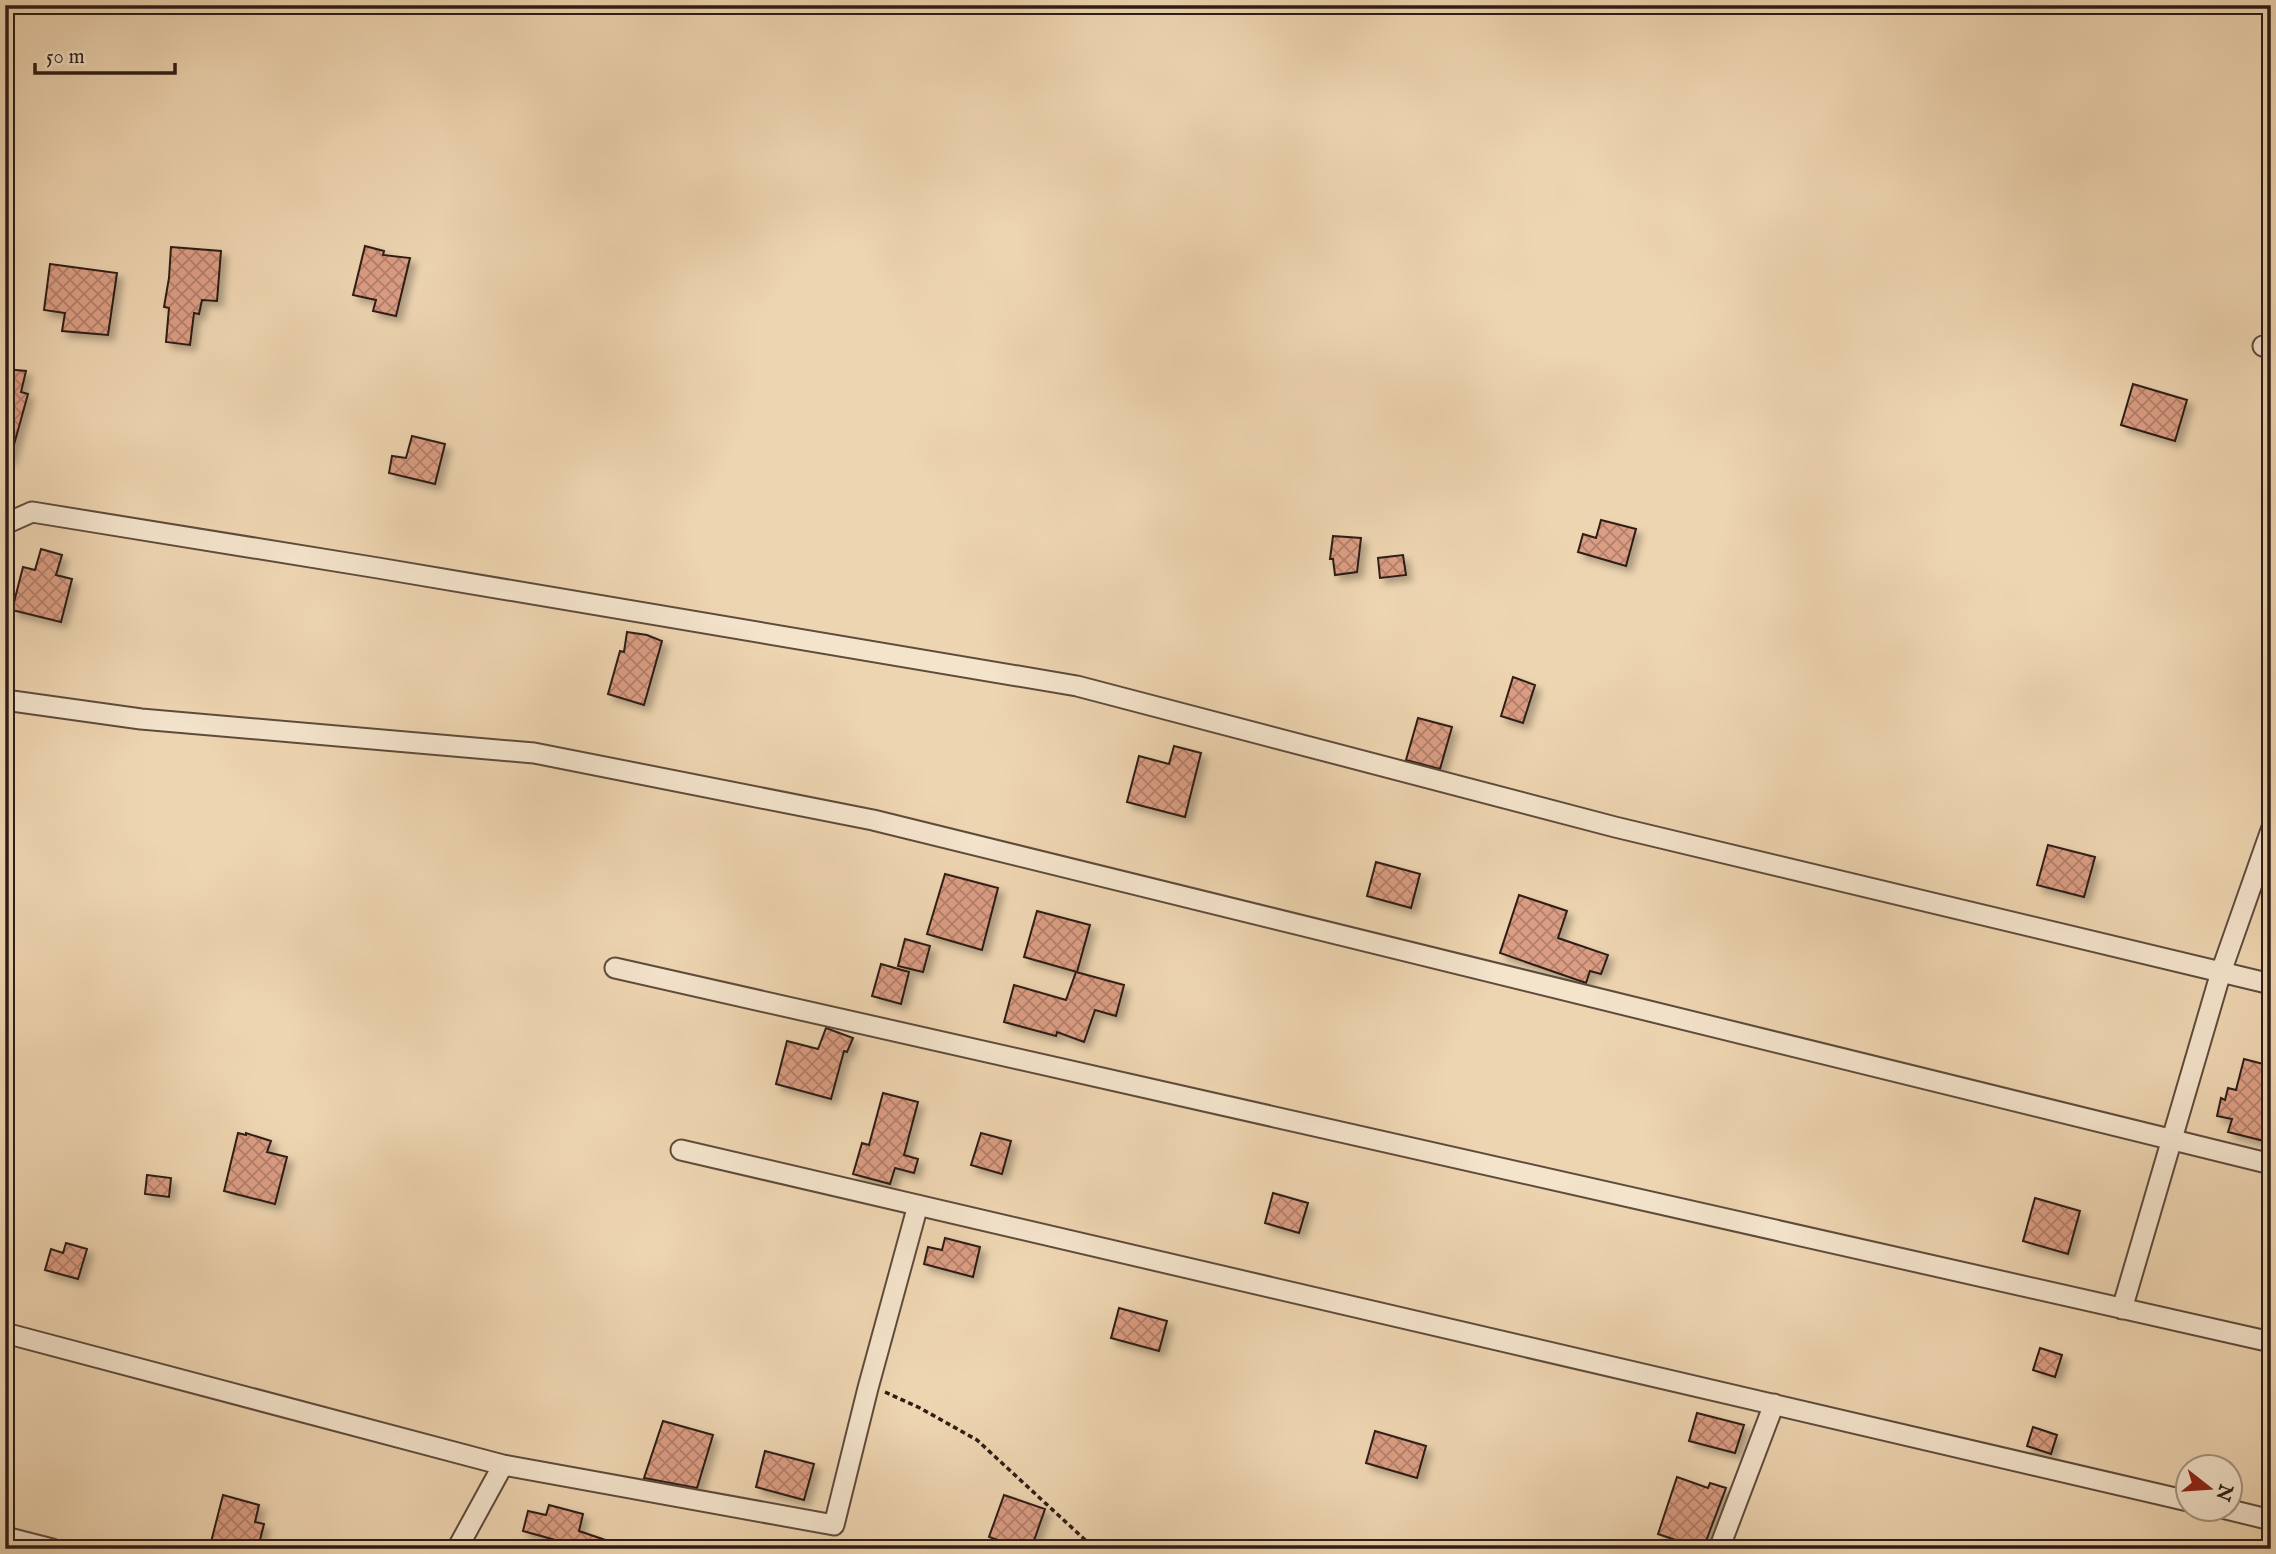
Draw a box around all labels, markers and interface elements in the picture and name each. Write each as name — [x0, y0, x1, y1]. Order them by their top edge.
scale bar — [35, 32, 175, 76]
text: 50 m — [46, 44, 85, 71]
north arrow — [2174, 1452, 2244, 1522]
text: N — [2209, 1480, 2238, 1504]

